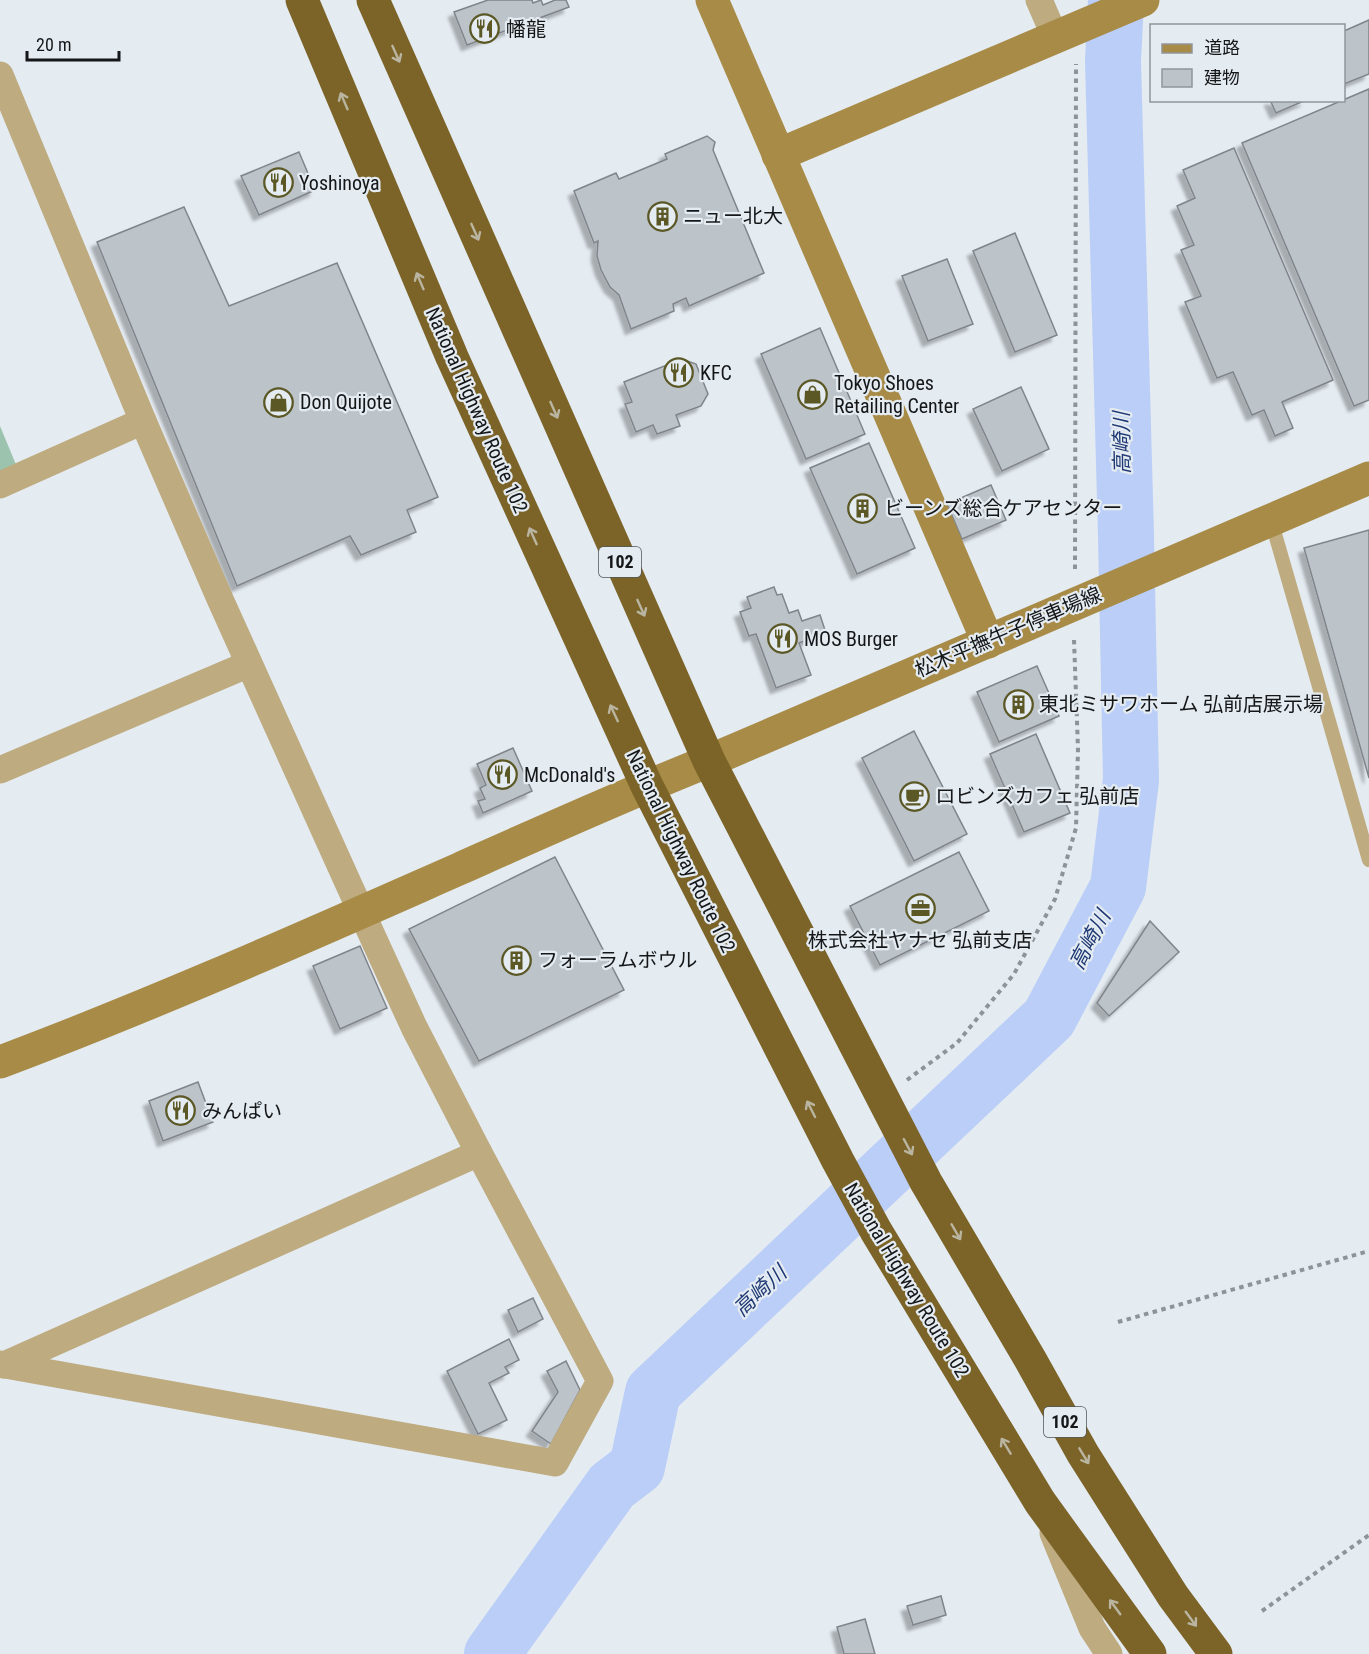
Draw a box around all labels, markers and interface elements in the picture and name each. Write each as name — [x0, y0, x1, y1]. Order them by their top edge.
restaurant icon: 幡龍 — [469, 13, 501, 45]
place label: 幡龍 — [506, 17, 546, 41]
scale bar — [27, 24, 118, 62]
legend — [1150, 24, 1345, 102]
text: 20 m — [36, 34, 71, 55]
text: 道路 — [1204, 37, 1240, 58]
one-way arrow — [391, 44, 403, 62]
text: 建物 — [1204, 67, 1240, 88]
one-way arrow — [338, 92, 349, 111]
restaurant icon: Yoshinoya — [262, 167, 294, 199]
place label: Yoshinoya — [299, 171, 380, 195]
building icon: ニュー北大 — [646, 200, 678, 232]
place label: ニュー北大 — [683, 204, 783, 228]
one-way arrow — [470, 222, 481, 241]
one-way arrow — [414, 272, 425, 291]
street label: National Highway Route 102 — [421, 303, 533, 517]
restaurant icon: KFC — [663, 357, 695, 389]
place label: KFC — [700, 361, 732, 385]
place label: Tokyo Shoes Retailing Center — [834, 371, 959, 418]
shop icon: Tokyo Shoes Retailing Center — [797, 378, 829, 410]
shop icon: Don Quijote — [263, 386, 295, 418]
place label: Don Quijote — [300, 390, 392, 414]
one-way arrow — [548, 401, 560, 419]
water label: 高崎川 — [1109, 409, 1135, 475]
building icon: ビーンズ総合ケアセンター — [847, 492, 879, 524]
place label: ビーンズ総合ケアセンター — [884, 496, 1122, 520]
one-way arrow — [527, 527, 538, 545]
road number: 102 — [599, 547, 641, 577]
street label: 松木平撫牛子停車場線 — [911, 582, 1105, 682]
one-way arrow — [635, 599, 647, 617]
restaurant icon: MOS Burger — [767, 623, 799, 655]
place label: MOS Burger — [804, 627, 898, 651]
building icon: 東北ミサワホーム 弘前店展示場 — [1002, 688, 1034, 720]
place label: 東北ミサワホーム 弘前店展示場 — [1039, 692, 1323, 716]
one-way arrow — [608, 705, 619, 723]
street label: National Highway Route 102 — [621, 746, 741, 956]
restaurant icon: McDonald's — [487, 759, 519, 791]
place label: McDonald's — [524, 763, 615, 787]
cafe icon: ロビンズカフェ 弘前店 — [898, 780, 930, 812]
place label: ロビンズカフェ 弘前店 — [935, 784, 1139, 808]
office icon: 株式会社ヤナセ 弘前支店 — [904, 893, 936, 925]
water label: 高崎川 — [1065, 905, 1116, 973]
place label: 株式会社ヤナセ 弘前支店 — [808, 928, 1032, 952]
building icon: フォーラムボウル — [501, 944, 533, 976]
place label: フォーラムボウル — [538, 948, 697, 972]
restaurant icon: みんぱい — [165, 1095, 197, 1127]
place label: みんぱい — [202, 1099, 282, 1123]
one-way arrow — [805, 1100, 816, 1118]
one-way arrow — [903, 1138, 914, 1156]
street label: National Highway Route 102 — [839, 1178, 975, 1382]
one-way arrow — [951, 1223, 963, 1240]
water label: 高崎川 — [729, 1259, 793, 1321]
road number: 102 — [1044, 1407, 1086, 1437]
one-way arrow — [999, 1438, 1011, 1455]
one-way arrow — [1079, 1447, 1091, 1464]
one-way arrow — [1109, 1599, 1122, 1615]
one-way arrow — [1184, 1611, 1197, 1627]

